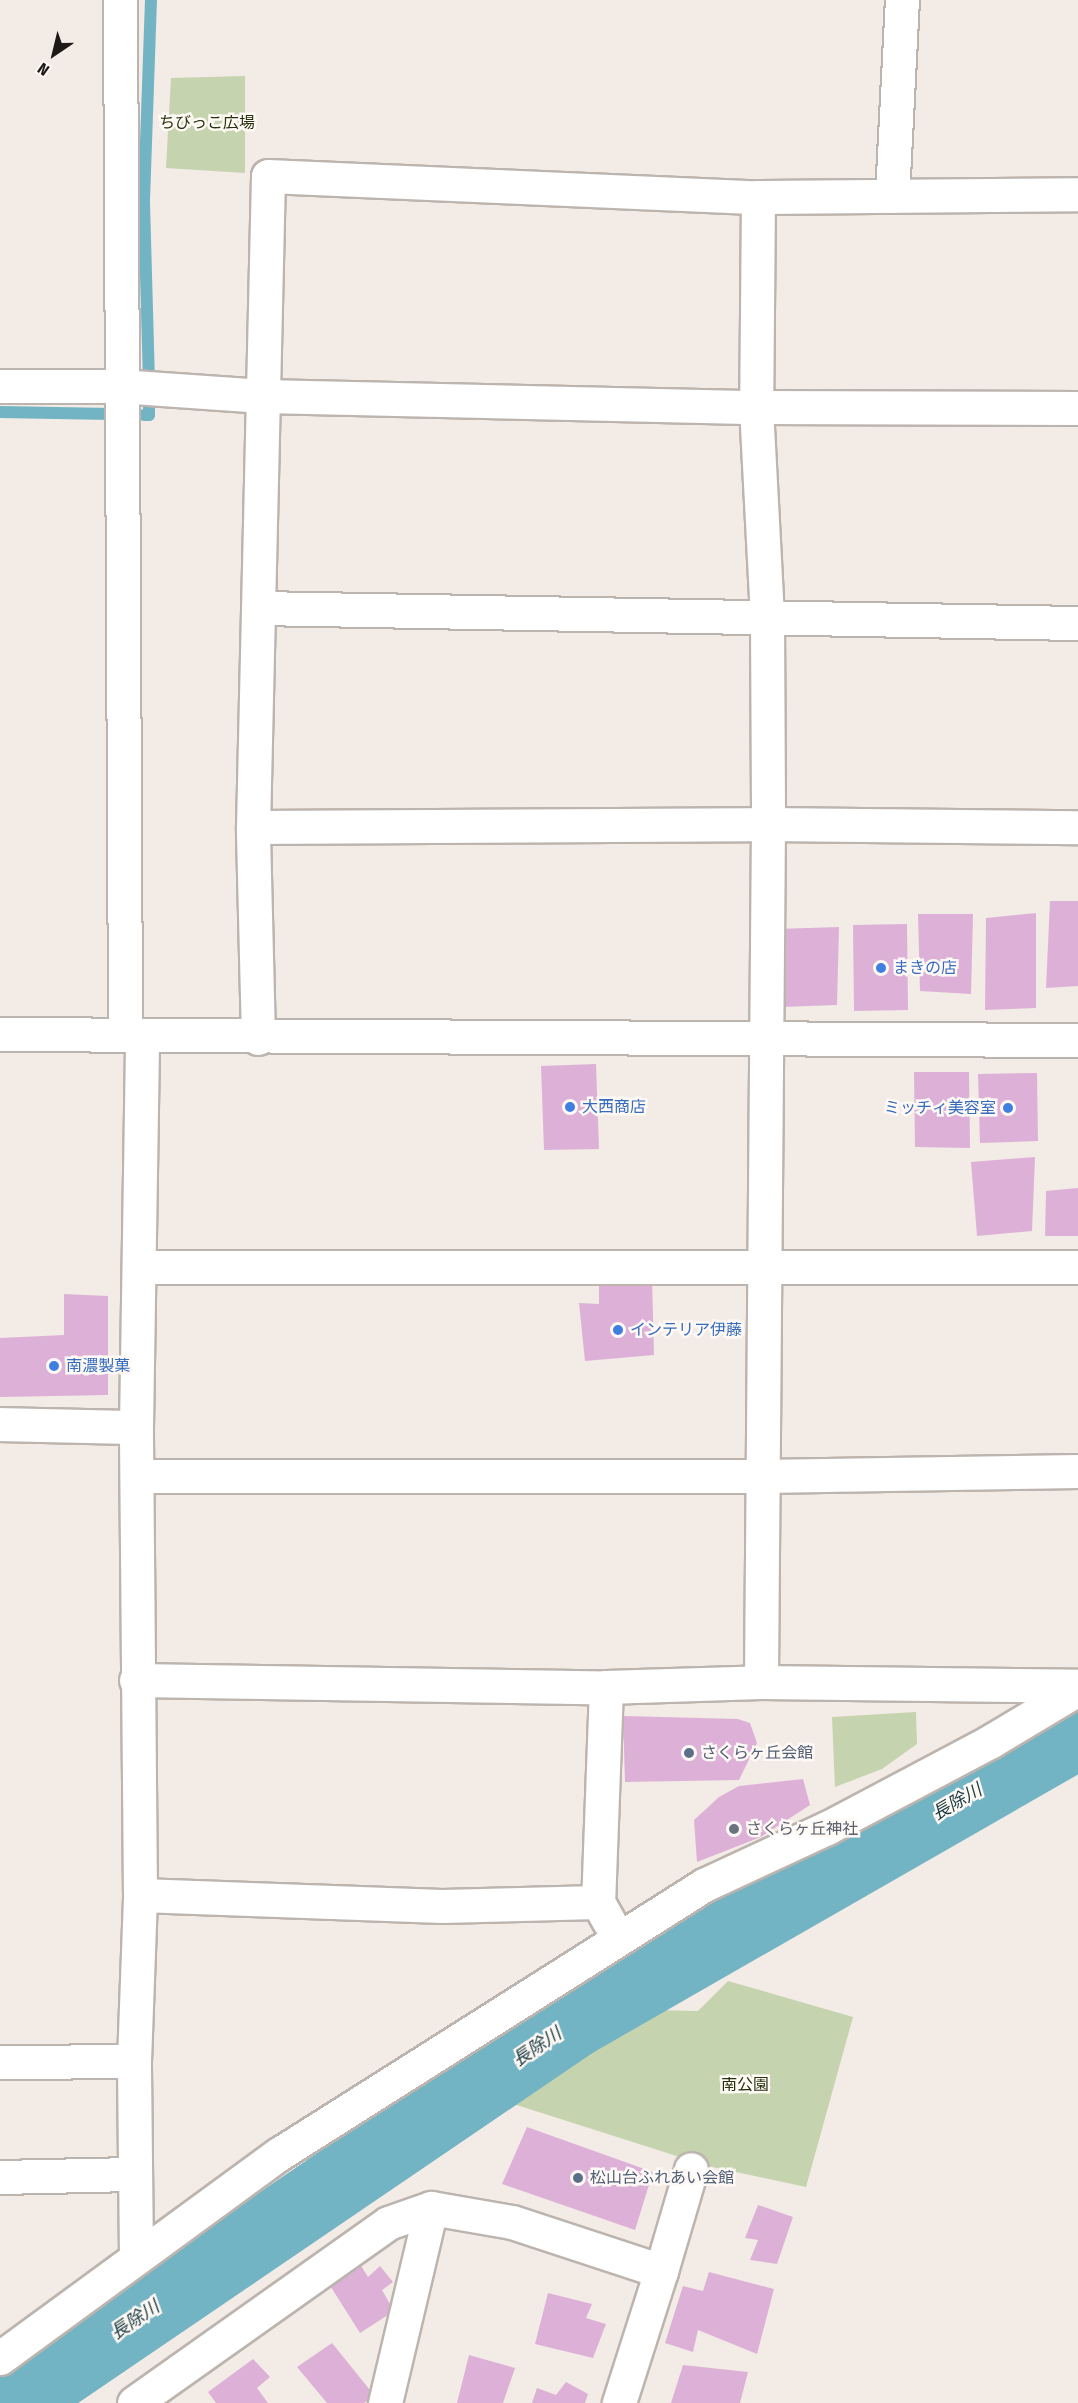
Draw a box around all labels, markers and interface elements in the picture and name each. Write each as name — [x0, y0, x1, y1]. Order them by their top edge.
north arrow — [24, 24, 84, 84]
text: N — [34, 59, 53, 80]
park label: ちびっこ広場 — [159, 113, 255, 133]
place label: まきの店 — [893, 958, 957, 978]
marker: まきの店 — [874, 961, 888, 975]
place label: 大西商店 — [582, 1097, 646, 1117]
place label: ミッチィ美容室 — [884, 1098, 996, 1118]
marker: 大西商店 — [563, 1100, 577, 1114]
marker: ミッチィ美容室 — [1001, 1101, 1015, 1115]
place label: インテリア伊藤 — [630, 1320, 742, 1340]
marker: インテリア伊藤 — [611, 1323, 625, 1337]
place label: 南濃製菓 — [66, 1356, 130, 1376]
marker: 南濃製菓 — [47, 1359, 61, 1373]
place label: さくらヶ丘会館 — [701, 1743, 813, 1763]
marker: さくらヶ丘会館 — [682, 1746, 696, 1760]
water label: 長除川 — [928, 1779, 986, 1825]
place label: さくらヶ丘神社 — [746, 1819, 858, 1839]
marker: さくらヶ丘神社 — [727, 1822, 741, 1836]
water label: 長除川 — [509, 2023, 565, 2071]
park label: 南公園 — [721, 2075, 769, 2095]
place label: 松山台ふれあい会館 — [590, 2168, 734, 2188]
marker: 松山台ふれあい会館 — [571, 2171, 585, 2185]
water label: 長除川 — [107, 2296, 163, 2344]

